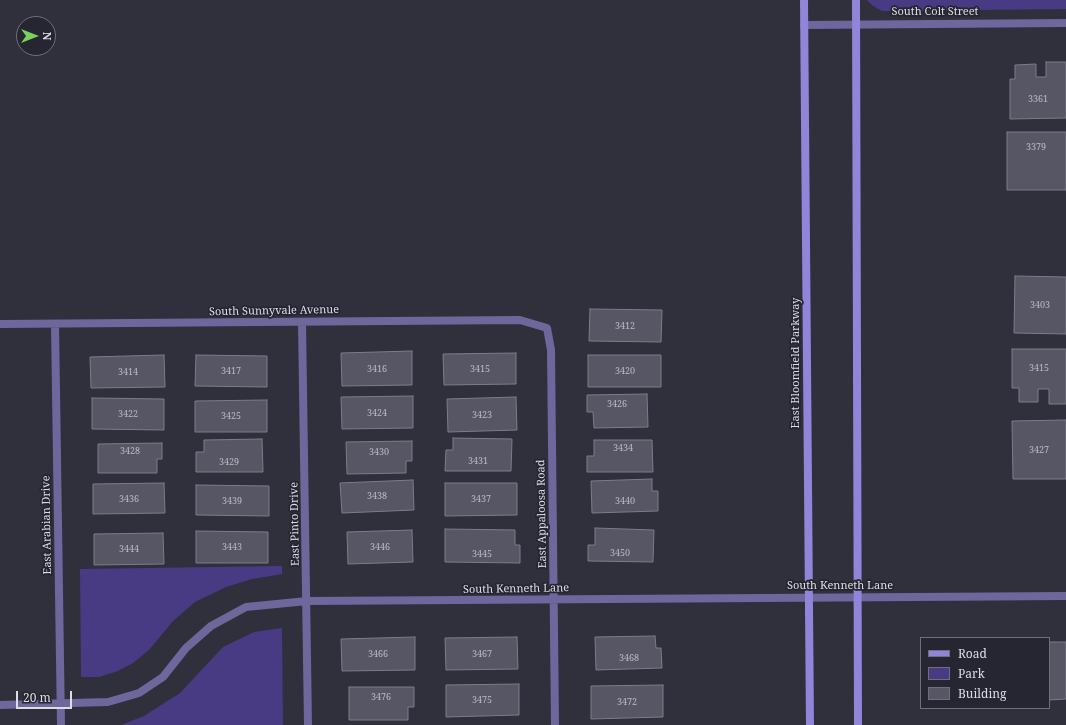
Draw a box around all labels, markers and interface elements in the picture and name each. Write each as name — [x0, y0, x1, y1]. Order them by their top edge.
street label: South Colt Street — [892, 5, 978, 19]
north arrow — [16, 16, 56, 56]
text: N — [40, 32, 55, 40]
house number: 3361 — [1028, 94, 1048, 104]
house number: 3379 — [1026, 142, 1046, 152]
street label: East Bloomfield Parkway — [789, 298, 803, 428]
house number: 3403 — [1030, 300, 1050, 310]
street label: South Sunnyvale Avenue — [209, 303, 339, 319]
house number: 3412 — [615, 321, 635, 331]
house number: 3415 — [1029, 363, 1049, 373]
house number: 3416 — [367, 364, 387, 374]
house number: 3415 — [470, 364, 490, 374]
house number: 3417 — [221, 366, 241, 376]
house number: 3420 — [615, 366, 635, 376]
house number: 3414 — [118, 367, 138, 377]
house number: 3426 — [607, 399, 627, 409]
house number: 3424 — [367, 408, 387, 418]
house number: 3422 — [118, 409, 138, 419]
house number: 3423 — [472, 410, 492, 420]
house number: 3425 — [221, 411, 241, 421]
house number: 3434 — [613, 443, 633, 453]
house number: 3427 — [1029, 445, 1049, 455]
house number: 3428 — [120, 446, 140, 456]
house number: 3430 — [369, 447, 389, 457]
house number: 3431 — [468, 456, 488, 466]
house number: 3429 — [219, 457, 239, 467]
street label: East Appaloosa Road — [534, 459, 550, 569]
street label: East Arabian Drive — [40, 475, 54, 575]
street label: East Pinto Drive — [288, 482, 302, 566]
house number: 3438 — [367, 491, 387, 501]
house number: 3436 — [119, 494, 139, 504]
house number: 3437 — [471, 494, 491, 504]
house number: 3439 — [222, 496, 242, 506]
house number: 3440 — [615, 496, 635, 506]
house number: 3443 — [222, 542, 242, 552]
house number: 3446 — [370, 542, 390, 552]
house number: 3444 — [119, 544, 139, 554]
house number: 3450 — [610, 548, 630, 558]
house number: 3445 — [472, 549, 492, 559]
street label: South Kenneth Lane — [787, 579, 893, 593]
street label: South Kenneth Lane — [463, 581, 569, 597]
legend — [920, 637, 1050, 709]
text: Road — [958, 645, 987, 662]
house number: 3466 — [368, 649, 388, 659]
house number: 3467 — [472, 649, 492, 659]
house number: 3468 — [619, 653, 639, 663]
text: Park — [958, 665, 985, 682]
scale bar — [18, 683, 74, 709]
text: Building — [958, 685, 1006, 702]
text: 20 m — [23, 689, 51, 706]
house number: 3476 — [371, 692, 391, 702]
house number: 3475 — [472, 695, 492, 705]
house number: 3472 — [617, 697, 637, 707]

